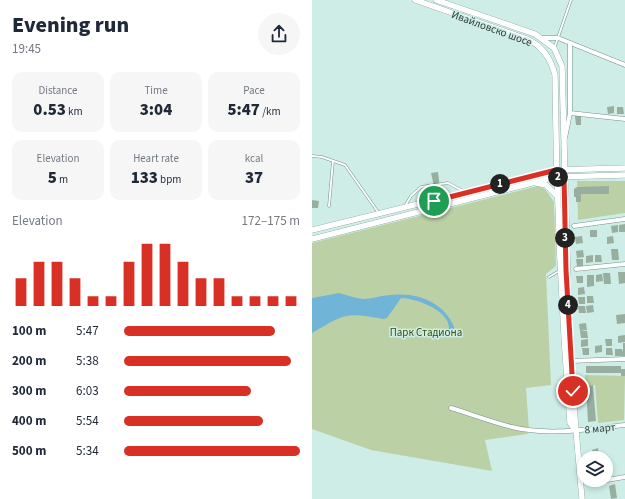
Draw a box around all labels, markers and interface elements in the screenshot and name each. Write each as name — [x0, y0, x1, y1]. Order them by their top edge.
street label: Ивайловско шосе — [449, 7, 535, 50]
text: Evening run — [12, 9, 129, 41]
button: share — [258, 13, 300, 55]
text: 19:45 — [12, 40, 41, 58]
text: Distance — [38, 83, 78, 98]
text: Time — [144, 83, 168, 98]
text: Pace — [243, 83, 265, 98]
text: 0.53 — [33, 98, 66, 122]
text: 3:04 — [140, 98, 172, 122]
text: 5:47 — [227, 98, 260, 122]
text: km — [66, 104, 83, 119]
text: /km — [260, 104, 281, 119]
text: Elevation — [37, 151, 79, 166]
text: Heart rate — [133, 151, 179, 166]
text: kcal — [245, 151, 263, 166]
text: 5 — [48, 166, 57, 190]
text: 133 — [131, 166, 158, 190]
text: 37 — [245, 166, 263, 190]
pin: 2 — [548, 167, 568, 187]
text: 2 — [555, 169, 561, 184]
text: m — [57, 172, 68, 187]
text: bpm — [158, 172, 181, 187]
pin: 1 — [490, 174, 510, 194]
text: 1 — [497, 176, 503, 191]
pin — [417, 184, 451, 218]
icon: arrive — [423, 190, 445, 212]
text: Elevation — [12, 212, 63, 230]
text: 172–175 m — [242, 212, 300, 230]
pin: 3 — [555, 228, 575, 248]
text: 3 — [562, 230, 568, 245]
pin: 4 — [558, 295, 578, 315]
text: 4 — [565, 297, 571, 312]
text: 100 m — [12, 322, 46, 340]
text: 5:47 — [76, 322, 99, 340]
park label: Парк Стадиона — [390, 325, 462, 340]
text: 200 m — [12, 352, 46, 370]
text: 5:38 — [76, 352, 99, 370]
pin — [556, 374, 590, 408]
icon: check — [562, 380, 584, 402]
text: 300 m — [12, 382, 46, 400]
text: 6:03 — [76, 382, 99, 400]
text: 400 m — [12, 412, 46, 430]
text: 5:54 — [76, 412, 99, 430]
street label: 8 март — [584, 419, 616, 438]
text: 500 m — [12, 442, 46, 460]
text: 5:34 — [76, 442, 99, 460]
map controls — [577, 451, 613, 487]
button: layers — [577, 451, 613, 487]

